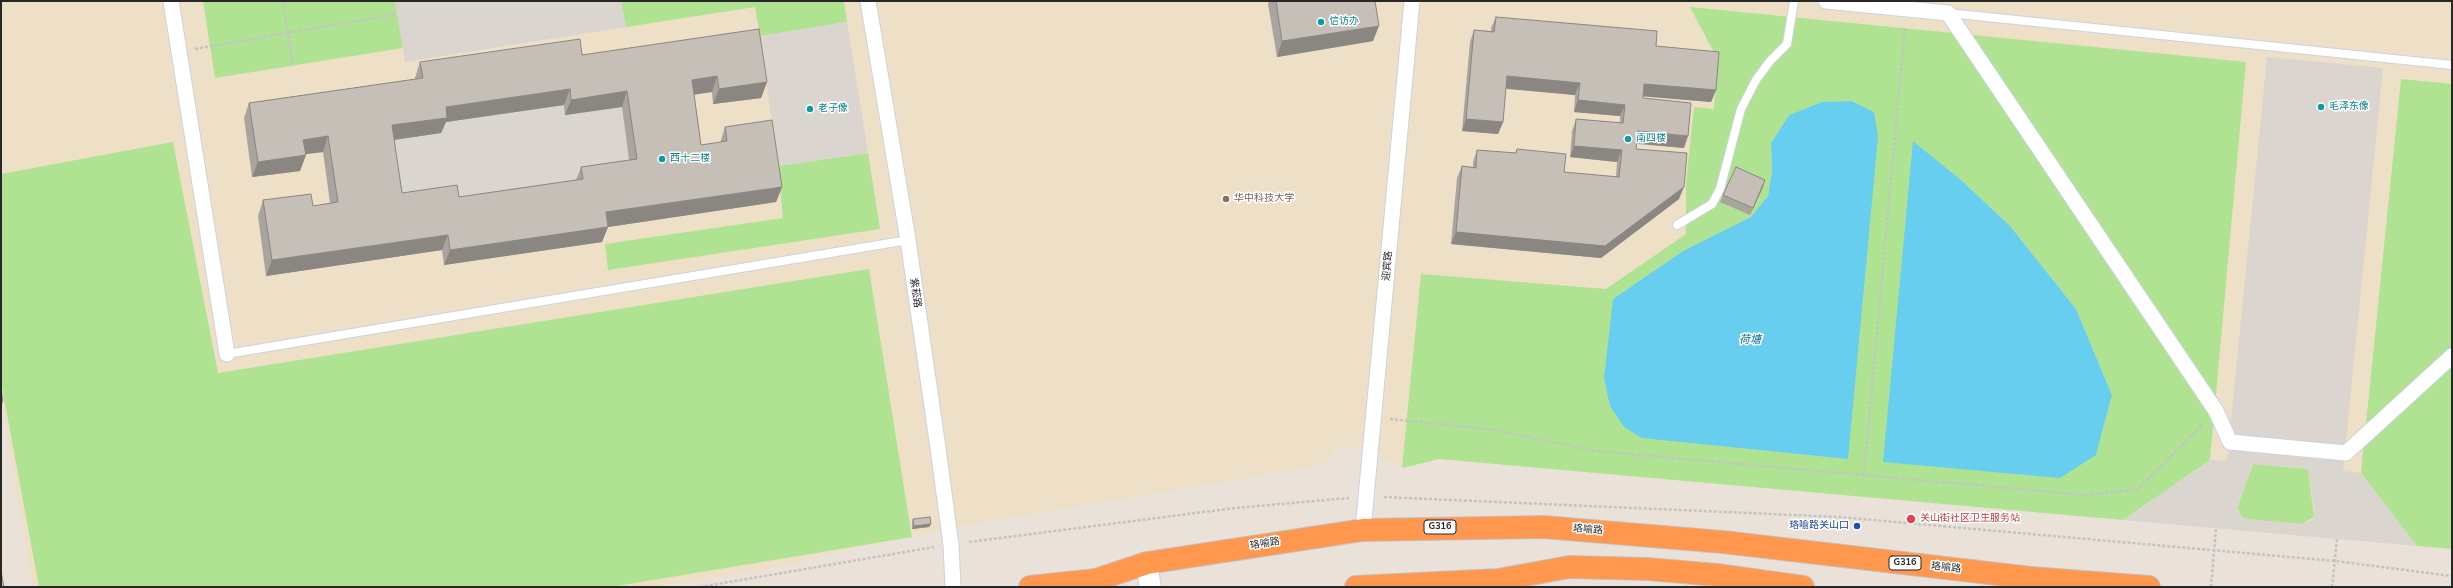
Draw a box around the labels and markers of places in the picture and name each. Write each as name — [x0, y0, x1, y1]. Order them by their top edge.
place label: 信访办 — [1329, 16, 1359, 28]
marker: 信访办 — [1316, 17, 1326, 27]
place label: 毛泽东像 — [2329, 101, 2369, 113]
marker: 毛泽东像 — [2316, 102, 2326, 112]
place label: 老子像 — [818, 103, 848, 115]
marker: 老子像 — [805, 104, 815, 114]
place label: 南四楼 — [1636, 133, 1666, 145]
marker: 南四楼 — [1623, 134, 1633, 144]
place label: 西十二楼 — [670, 153, 710, 165]
marker: 西十二楼 — [657, 154, 667, 164]
place label: 华中科技大学 — [1234, 193, 1294, 205]
marker: 华中科技大学 — [1221, 194, 1231, 204]
marker: 关山街社区卫生服务站 — [1905, 513, 1917, 525]
place label: 关山街社区卫生服务站 — [1920, 513, 2020, 525]
place label: 珞喻路关山口 — [1789, 520, 1849, 532]
marker: 珞喻路关山口 — [1852, 521, 1862, 531]

